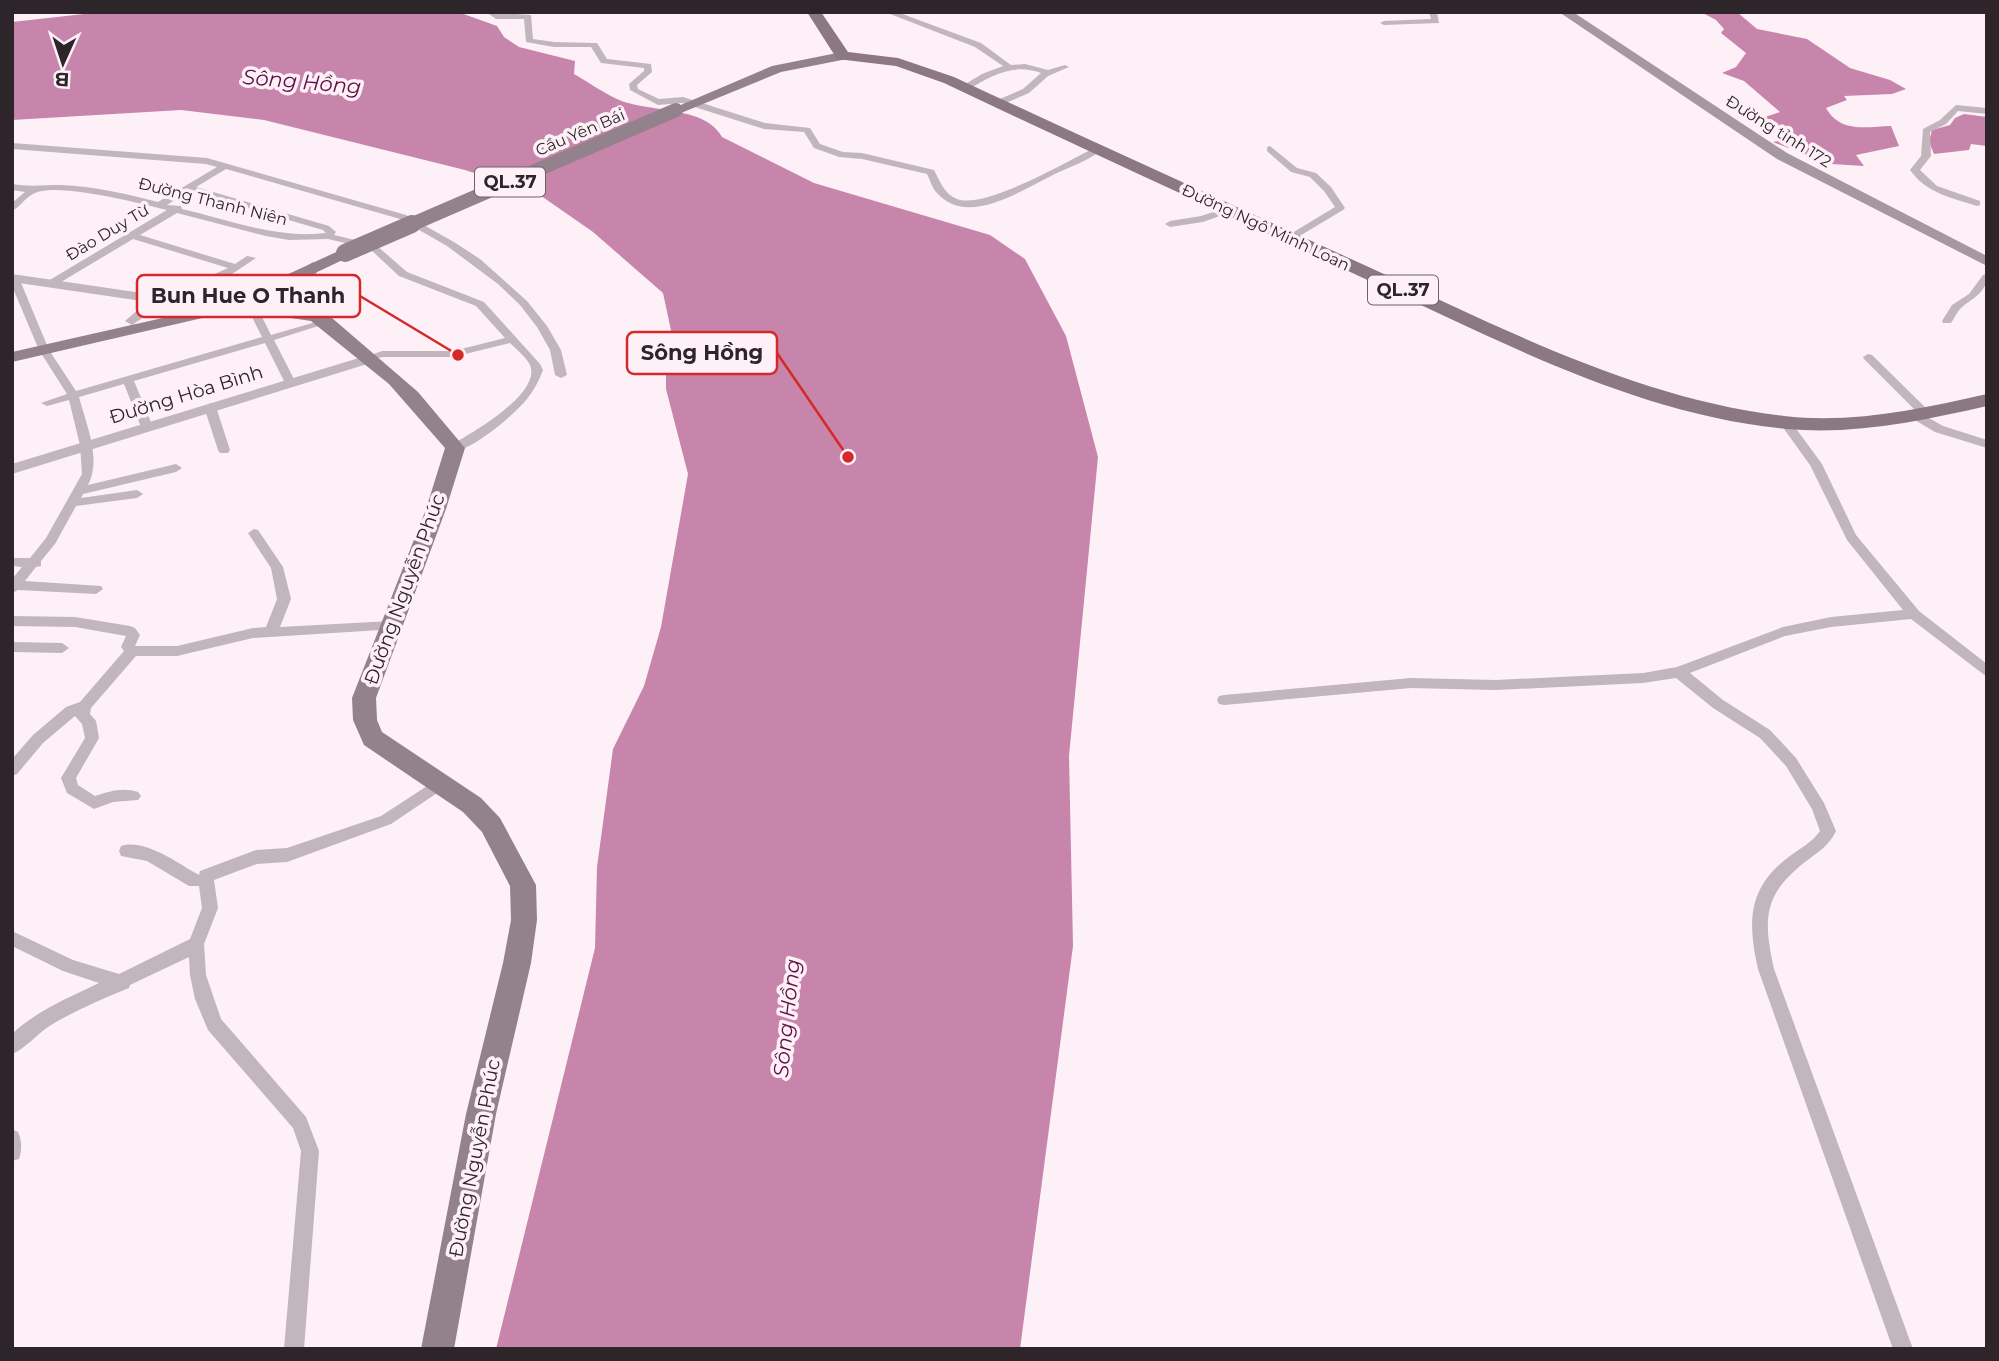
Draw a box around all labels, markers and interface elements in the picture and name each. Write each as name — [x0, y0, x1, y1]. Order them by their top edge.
north arrow — [28, 28, 98, 98]
water label: Sông Hồng — [242, 64, 362, 99]
text: B — [54, 68, 70, 91]
street label: Đường tỉnh 172 — [1722, 91, 1835, 171]
street label: Cầu Yên Bái — [533, 105, 628, 160]
road number: QL.37 — [475, 168, 545, 196]
street label: Đường Thanh Niên — [136, 174, 289, 229]
street label: Đường Ngô Minh Loan — [1179, 180, 1353, 275]
street label: Đào Duy Từ — [62, 200, 152, 265]
callout: Bun Hue O Thanh — [137, 275, 360, 317]
road number: QL.37 — [1368, 276, 1438, 304]
text: Bun Hue O Thanh — [151, 283, 345, 308]
callout: Sông Hồng — [627, 332, 777, 374]
text: Sông Hồng — [641, 340, 763, 365]
street label: Đường Hòa Bình — [106, 360, 266, 429]
street label: Đường Nguyễn Phúc — [359, 491, 450, 688]
water label: Sông Hồng — [768, 957, 805, 1078]
street label: Đường Nguyễn Phúc — [444, 1057, 505, 1259]

